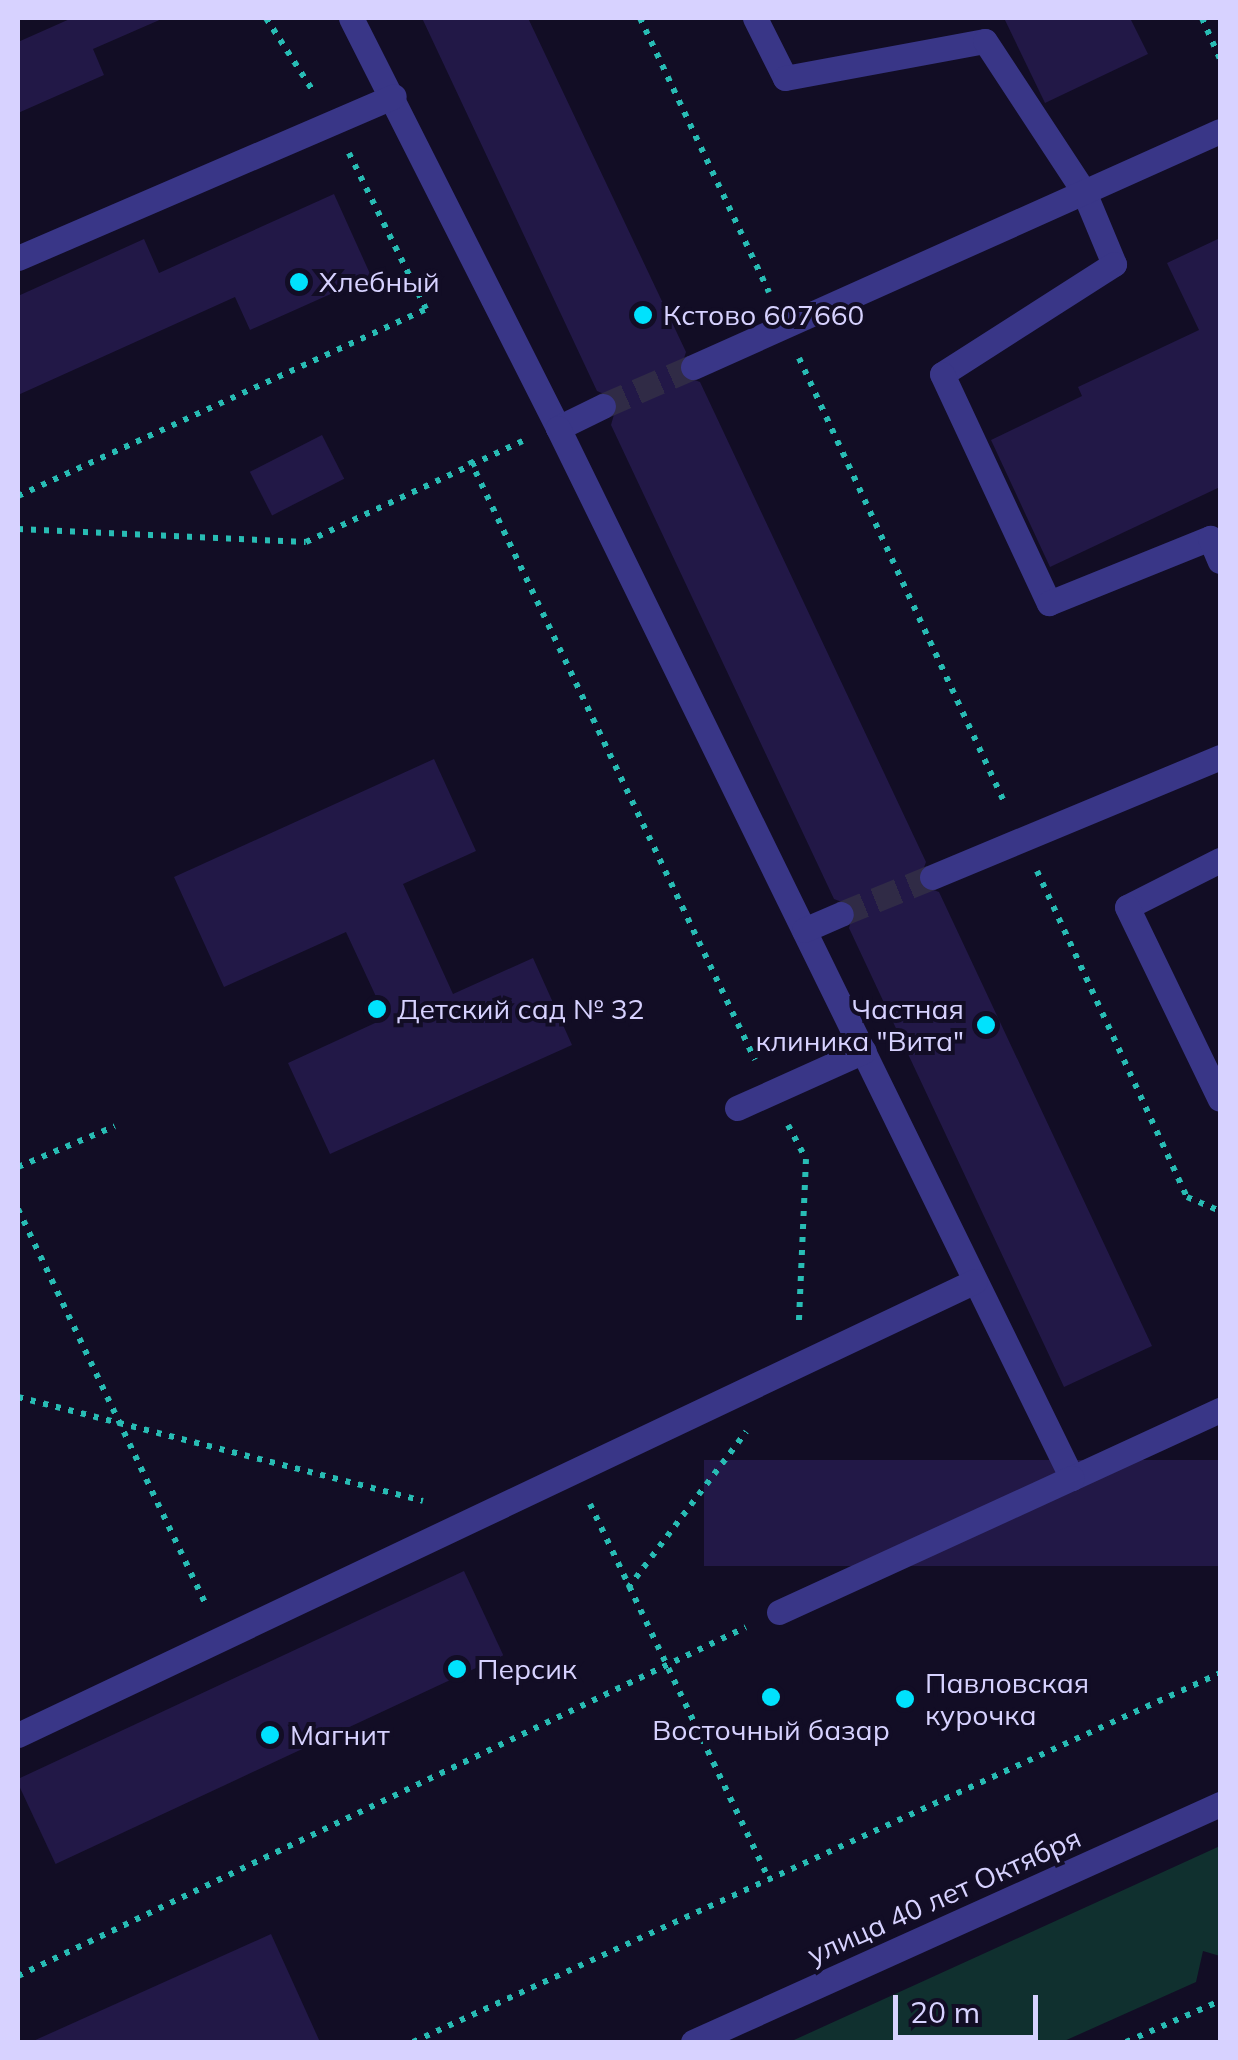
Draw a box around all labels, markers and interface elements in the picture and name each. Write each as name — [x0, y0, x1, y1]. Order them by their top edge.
place label: Хлебный — [319, 265, 440, 299]
marker: Хлебный — [288, 271, 310, 293]
place label: Кстово 607660 — [663, 298, 864, 332]
marker: Кстово 607660 — [632, 304, 654, 326]
place label: Детский сад № 32 — [397, 992, 644, 1026]
place label: Чаcтная клиника "Вита" — [756, 992, 964, 1058]
marker: Детский сад № 32 — [366, 998, 388, 1020]
marker: Чаcтная клиника "Вита" — [973, 1012, 999, 1038]
place label: Персик — [477, 1652, 577, 1686]
marker: Персик — [446, 1658, 468, 1680]
place label: Павловская курочка — [925, 1666, 1089, 1732]
marker: Восточный базар — [760, 1686, 782, 1708]
marker: Павловская курочка — [894, 1688, 916, 1710]
place label: Восточный базар — [652, 1713, 890, 1747]
place label: Магнит — [290, 1718, 390, 1752]
marker: Магнит — [259, 1724, 281, 1746]
street label: улица 40 лет Октября — [802, 1821, 1086, 1971]
scale bar — [898, 1975, 1043, 2037]
text: 20 m — [910, 1993, 980, 2031]

